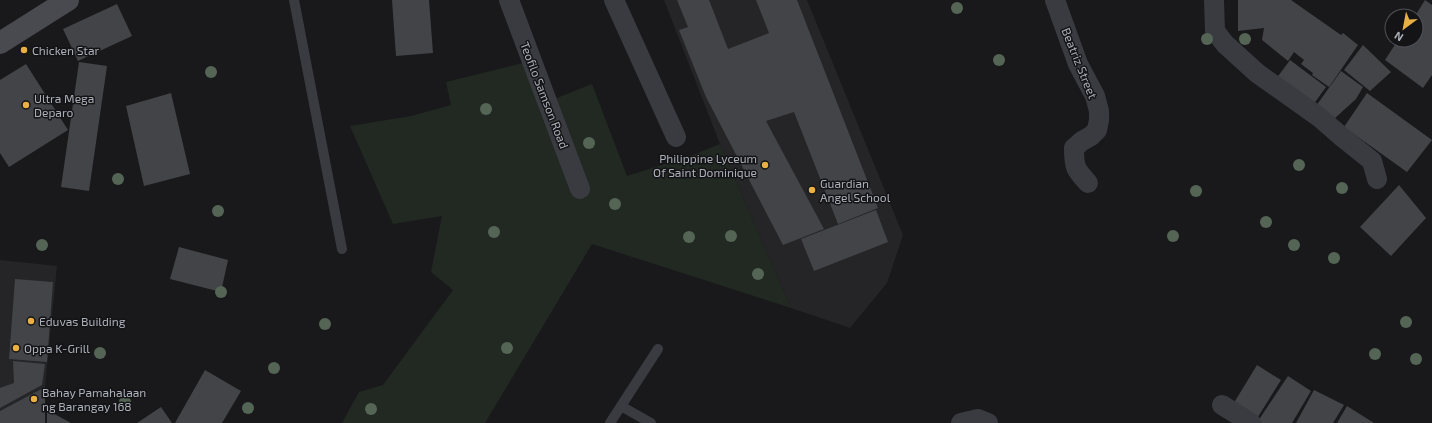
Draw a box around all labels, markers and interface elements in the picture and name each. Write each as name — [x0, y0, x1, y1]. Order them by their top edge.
north arrow — [1384, 8, 1424, 48]
street label: Beatriz Street — [1059, 26, 1101, 101]
text: N — [1392, 29, 1405, 45]
street label: Teofilo Samson Road — [518, 40, 572, 150]
place label: Chicken Star — [32, 43, 99, 57]
marker: Chicken Star — [19, 45, 29, 55]
place label: Ultra Mega Deparo — [34, 91, 94, 119]
marker: Ultra Mega Deparo — [21, 100, 31, 110]
place label: Philippine Lyceum Of Saint Dominique — [653, 151, 757, 179]
marker: Philippine Lyceum Of Saint Dominique — [760, 160, 770, 170]
place label: Guardian Angel School — [820, 176, 891, 204]
marker: Guardian Angel School — [807, 185, 817, 195]
place label: Eduvas Building — [39, 314, 126, 328]
marker: Eduvas Building — [26, 316, 36, 326]
place label: Oppa K-Grill — [24, 341, 90, 355]
marker: Oppa K-Grill — [11, 343, 21, 353]
place label: Bahay Pamahalaan ng Barangay 168 — [42, 385, 146, 413]
marker: Bahay Pamahalaan ng Barangay 168 — [29, 394, 39, 404]

